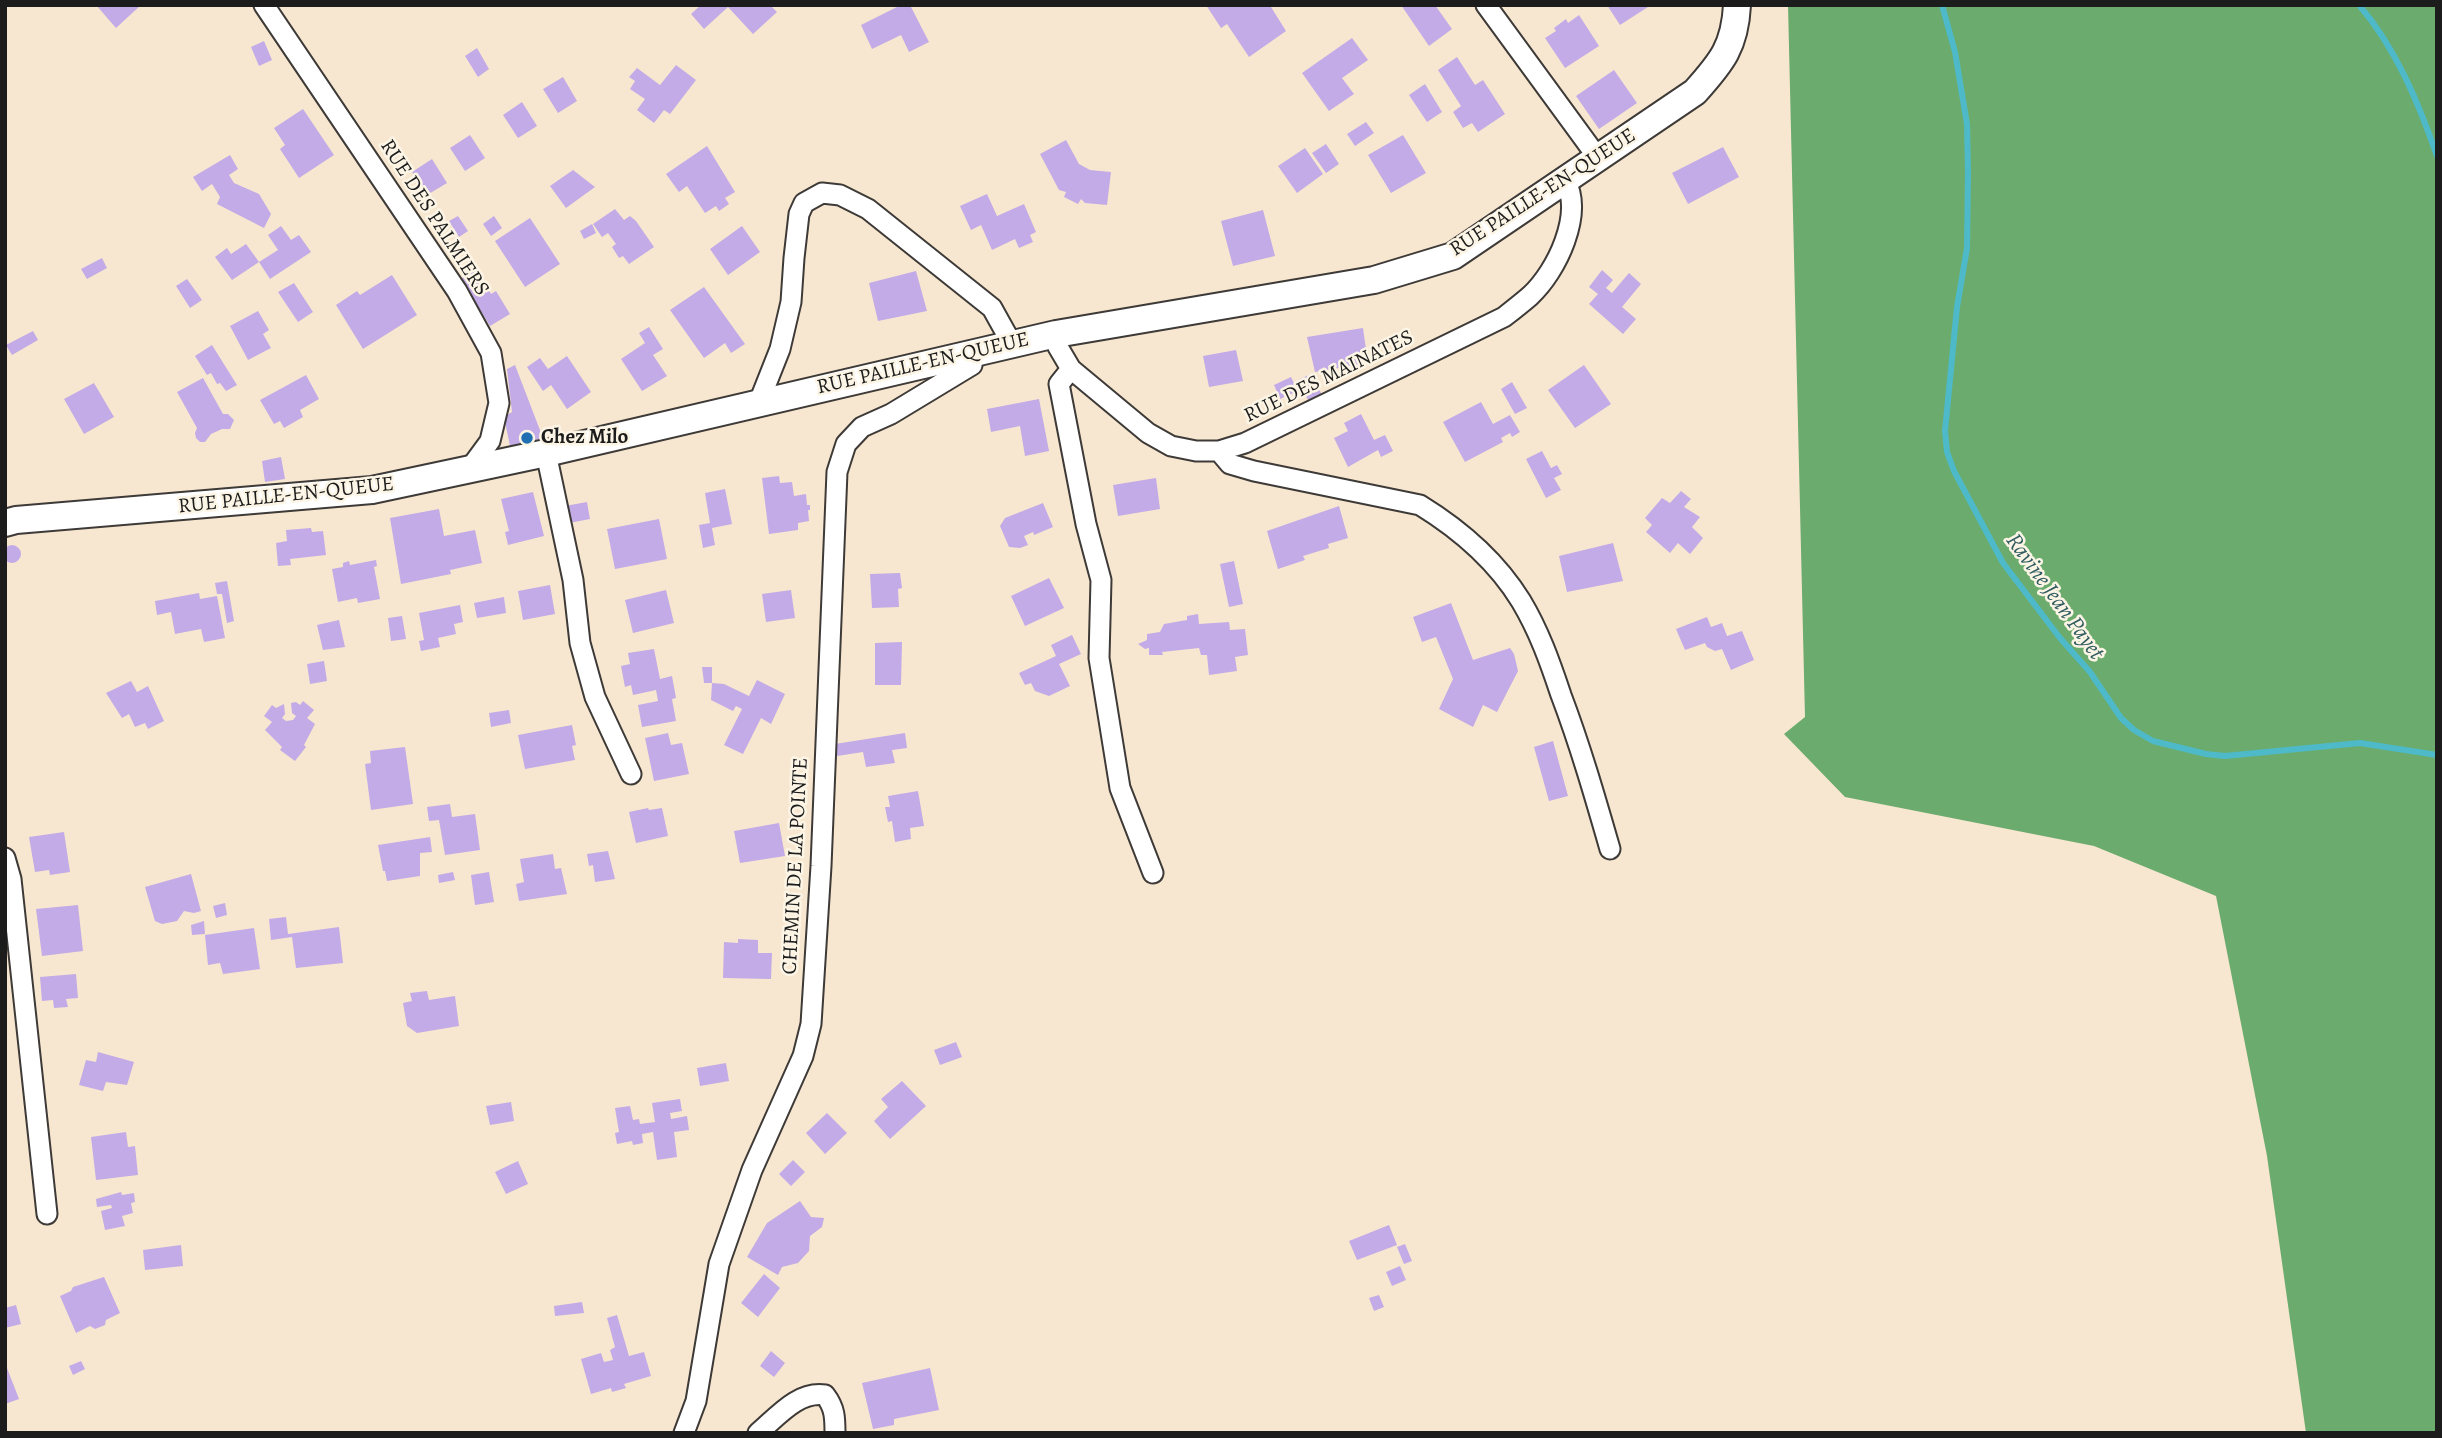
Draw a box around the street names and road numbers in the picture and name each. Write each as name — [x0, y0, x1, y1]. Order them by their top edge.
street label: RUE PAILLE-EN-QUEUE — [1445, 123, 1641, 263]
street label: RUE DES PALMIERS — [374, 135, 494, 301]
street label: RUE DES MAINATES — [1240, 325, 1418, 429]
street label: RUE PAILLE-EN-QUEUE — [815, 327, 1031, 401]
street label: RUE PAILLE-EN-QUEUE — [177, 472, 395, 520]
street label: CHEMIN DE LA POINTE — [778, 757, 814, 975]

